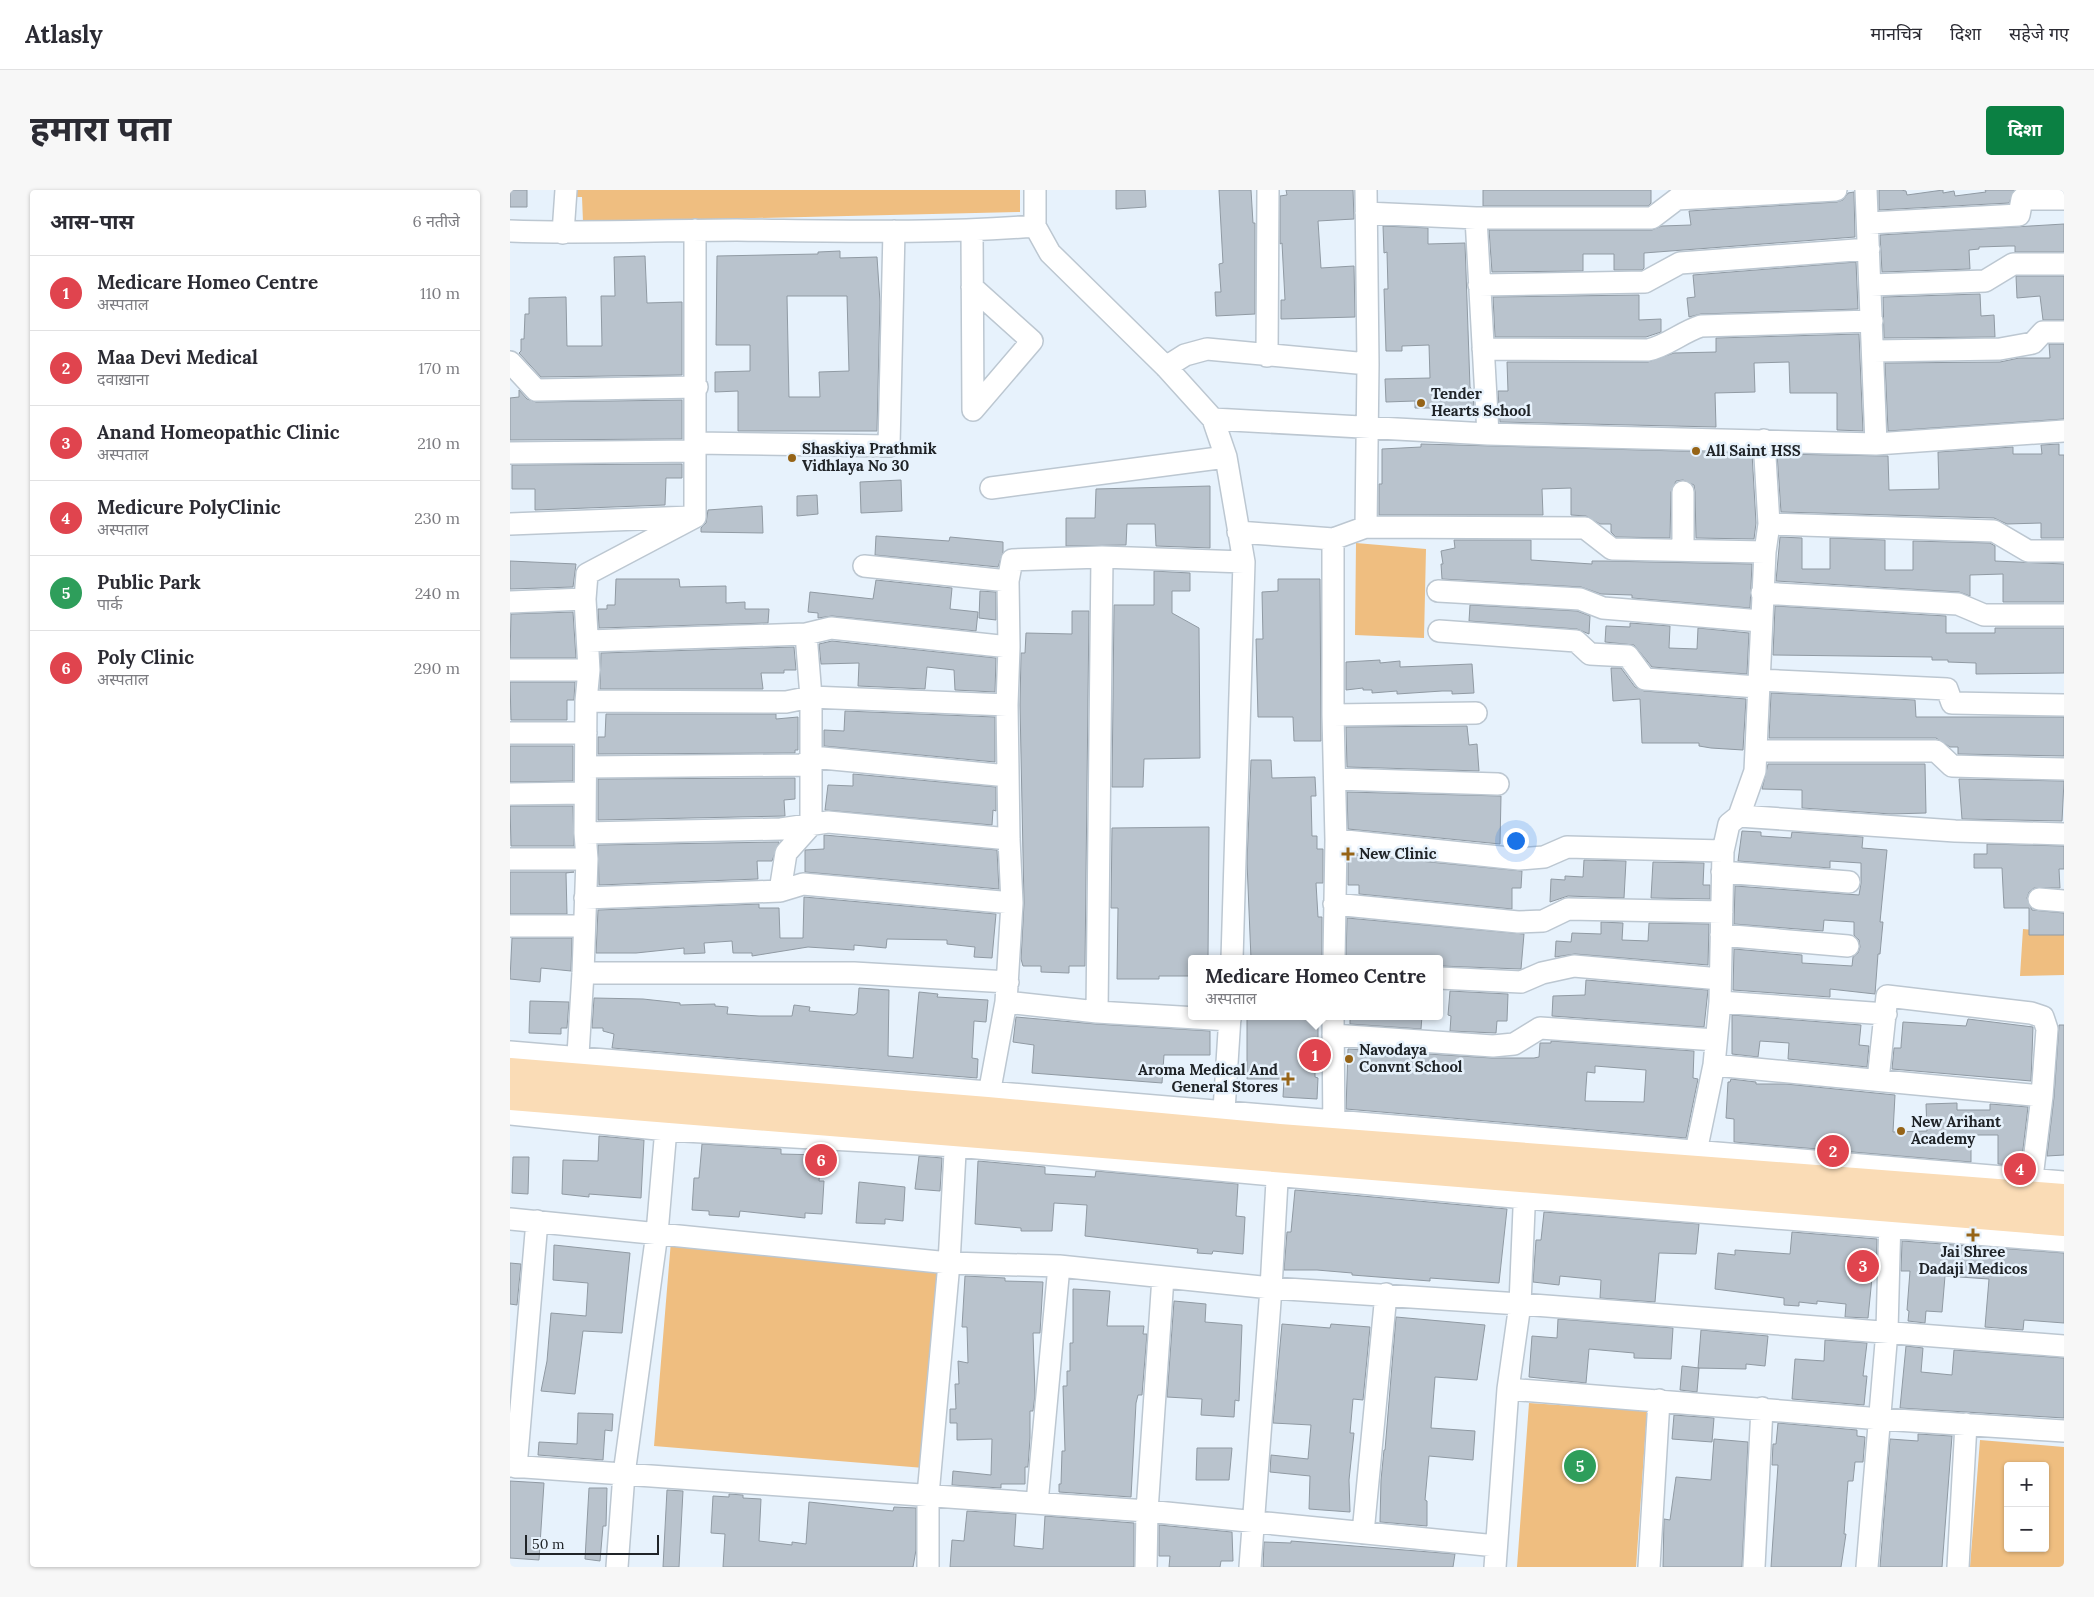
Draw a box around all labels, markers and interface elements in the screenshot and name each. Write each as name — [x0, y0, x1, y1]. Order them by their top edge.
text: Atlasly — [25, 19, 103, 50]
text: मानचित्र — [1871, 22, 1922, 45]
text: दिशा — [1950, 22, 1981, 45]
text: सहेजे गए — [2009, 22, 2069, 45]
text: हमारा पता — [30, 106, 171, 151]
button: दिशा — [1986, 106, 2064, 155]
text: आस-पास — [50, 208, 134, 235]
text: 6 नतीजे — [413, 211, 460, 231]
text: Medicare Homeo Centre — [97, 270, 318, 294]
text: 1 — [63, 283, 69, 303]
text: 110 m — [420, 283, 460, 303]
text: अस्पताल — [97, 294, 149, 314]
text: Maa Devi Medical — [97, 345, 258, 369]
text: 2 — [62, 358, 70, 378]
text: 170 m — [418, 358, 460, 378]
text: दवाख़ाना — [97, 369, 149, 389]
place label: Tender Hearts School — [1431, 384, 1531, 420]
marker: Tender Hearts School — [1415, 397, 1427, 409]
text: Anand Homeopathic Clinic — [97, 420, 340, 444]
text: 3 — [62, 433, 70, 453]
text: 210 m — [417, 433, 460, 453]
place label: Shaskiya Prathmik Vidhlaya No 30 — [802, 439, 937, 475]
place label: All Saint HSS — [1706, 441, 1801, 460]
text: अस्पताल — [97, 444, 149, 464]
marker: All Saint HSS — [1690, 445, 1702, 457]
marker: Shaskiya Prathmik Vidhlaya No 30 — [786, 452, 798, 464]
text: Medicure PolyClinic — [97, 495, 281, 519]
text: 4 — [62, 508, 70, 528]
text: 230 m — [414, 508, 460, 528]
text: अस्पताल — [97, 519, 149, 539]
text: Public Park — [97, 570, 201, 594]
text: 5 — [62, 583, 70, 603]
text: 240 m — [415, 583, 460, 603]
text: पार्क — [97, 594, 123, 614]
text: Poly Clinic — [97, 645, 194, 669]
text: 6 — [61, 658, 71, 678]
text: 290 m — [414, 658, 460, 678]
text: अस्पताल — [97, 669, 149, 689]
your location — [1503, 828, 1529, 854]
place label: New Clinic — [1359, 844, 1437, 863]
marker: New Clinic — [1341, 847, 1355, 861]
popup — [1188, 955, 1443, 1020]
text: Medicare Homeo Centre — [1205, 964, 1426, 988]
text: अस्पताल — [1205, 988, 1257, 1008]
pin: 1 — [1299, 1036, 1331, 1074]
place label: Navodaya Convnt School — [1359, 1040, 1463, 1076]
marker: Navodaya Convnt School — [1343, 1053, 1355, 1065]
place label: Aroma Medical And General Stores — [1138, 1060, 1278, 1096]
marker: Aroma Medical And General Stores — [1282, 1073, 1294, 1085]
place label: New Arihant Academy — [1911, 1112, 2002, 1148]
marker: New Arihant Academy — [1895, 1125, 1907, 1137]
pin: 2 — [1817, 1132, 1849, 1170]
pin: 6 — [805, 1141, 837, 1179]
pin: 4 — [2004, 1150, 2036, 1188]
marker: Jai Shree Dadaji Medicos — [1967, 1229, 1979, 1241]
place label: Jai Shree Dadaji Medicos — [1918, 1242, 2028, 1278]
pin: 3 — [1847, 1247, 1879, 1285]
pin: 5 — [1564, 1447, 1596, 1485]
map controls — [2004, 1462, 2049, 1552]
button: + — [2004, 1462, 2049, 1507]
button: − — [2004, 1507, 2049, 1552]
scale bar — [525, 1532, 659, 1555]
text: 50 m — [532, 1535, 565, 1553]

